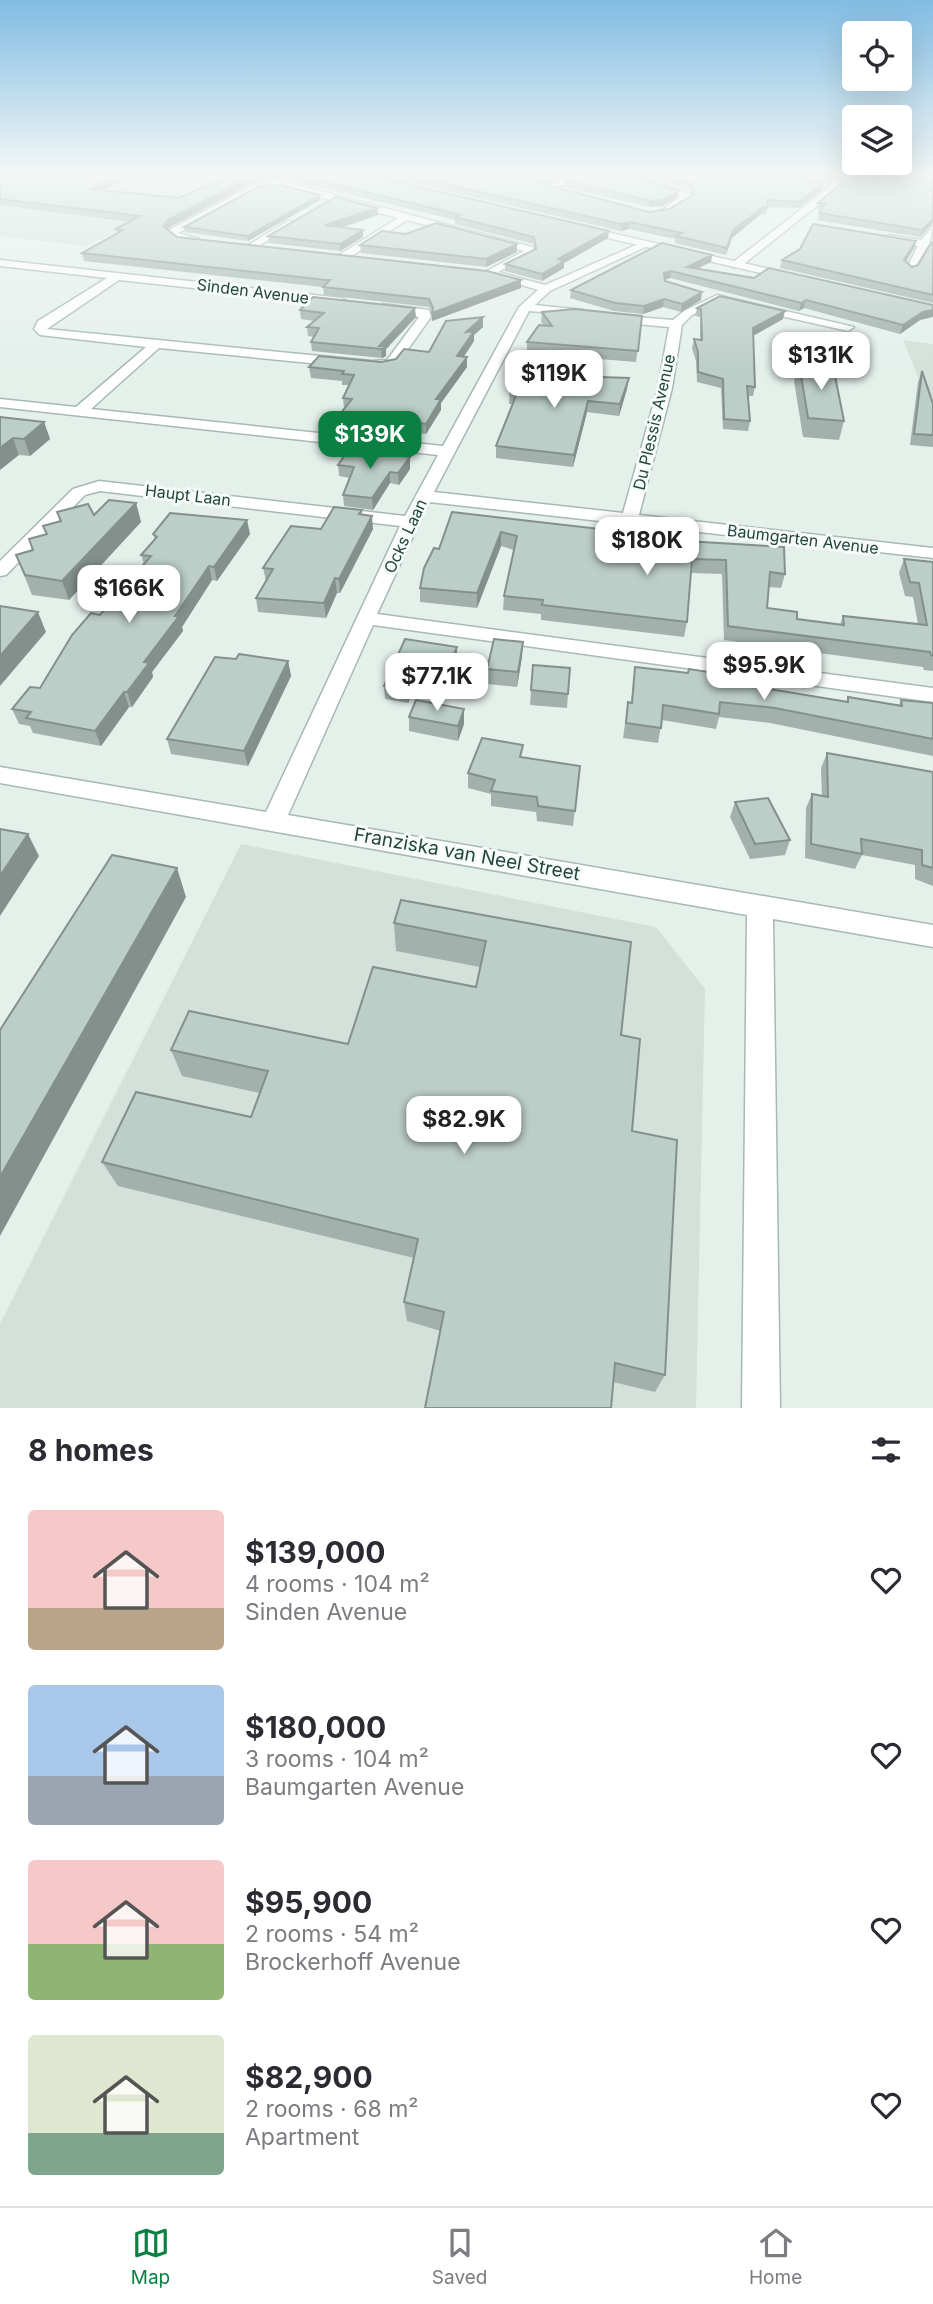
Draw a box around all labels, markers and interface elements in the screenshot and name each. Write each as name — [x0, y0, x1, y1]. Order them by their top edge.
map controls — [842, 21, 912, 175]
button: locate — [842, 21, 912, 91]
button: layers — [842, 105, 912, 175]
street label: Sinden Avenue — [196, 274, 310, 308]
pin: $131K — [772, 332, 870, 392]
text: $131K — [788, 341, 854, 369]
pin: $119K — [505, 350, 603, 410]
street label: Du Plessis Avenue — [629, 352, 679, 492]
text: $119K — [521, 359, 587, 387]
pin: $139K — [321, 412, 419, 471]
text: $139K — [334, 420, 406, 448]
street label: Haupt Laan — [144, 480, 232, 510]
street label: Ocks Laan — [379, 496, 431, 576]
pin: $180K — [598, 518, 696, 577]
street label: Baumgarten Avenue — [726, 520, 880, 558]
text: $180K — [611, 526, 683, 554]
pin: $166K — [80, 566, 178, 625]
text: $166K — [93, 574, 165, 602]
pin: $95.9K — [707, 642, 821, 702]
text: $95.9K — [722, 651, 806, 679]
pin: $77.1K — [380, 654, 494, 713]
text: $77.1K — [401, 662, 473, 690]
street label: Franziska van Neel Street — [352, 823, 582, 885]
pin: $82.9K — [407, 1096, 521, 1156]
text: $82.9K — [422, 1105, 506, 1133]
icon: filters — [867, 1431, 905, 1469]
text: 8 homes — [28, 1432, 154, 1468]
text: $139,000 — [245, 1534, 385, 1570]
icon: home — [84, 1538, 168, 1622]
icon: heart — [867, 1561, 905, 1599]
text: 4 rooms · 104 m² — [245, 1570, 430, 1598]
text: Sinden Avenue — [245, 1598, 407, 1626]
text: $180,000 — [245, 1709, 386, 1745]
icon: home — [84, 1713, 168, 1797]
icon: heart — [867, 1736, 905, 1774]
text: 3 rooms · 104 m² — [245, 1745, 429, 1773]
text: Baumgarten Avenue — [245, 1773, 464, 1801]
text: $95,900 — [245, 1884, 372, 1920]
icon: home — [84, 1888, 168, 1972]
icon: heart — [867, 1911, 905, 1949]
text: 2 rooms · 54 m² — [245, 1920, 419, 1948]
text: Brockerhoff Avenue — [245, 1948, 461, 1976]
text: $82,900 — [245, 2059, 373, 2095]
icon: home — [84, 2063, 168, 2147]
icon: heart — [867, 2086, 905, 2124]
text: 2 rooms · 68 m² — [245, 2095, 418, 2123]
text: Apartment — [245, 2123, 359, 2151]
tab: Map — [131, 2224, 170, 2289]
tab: Saved — [432, 2224, 487, 2289]
tab: Home — [749, 2224, 802, 2289]

